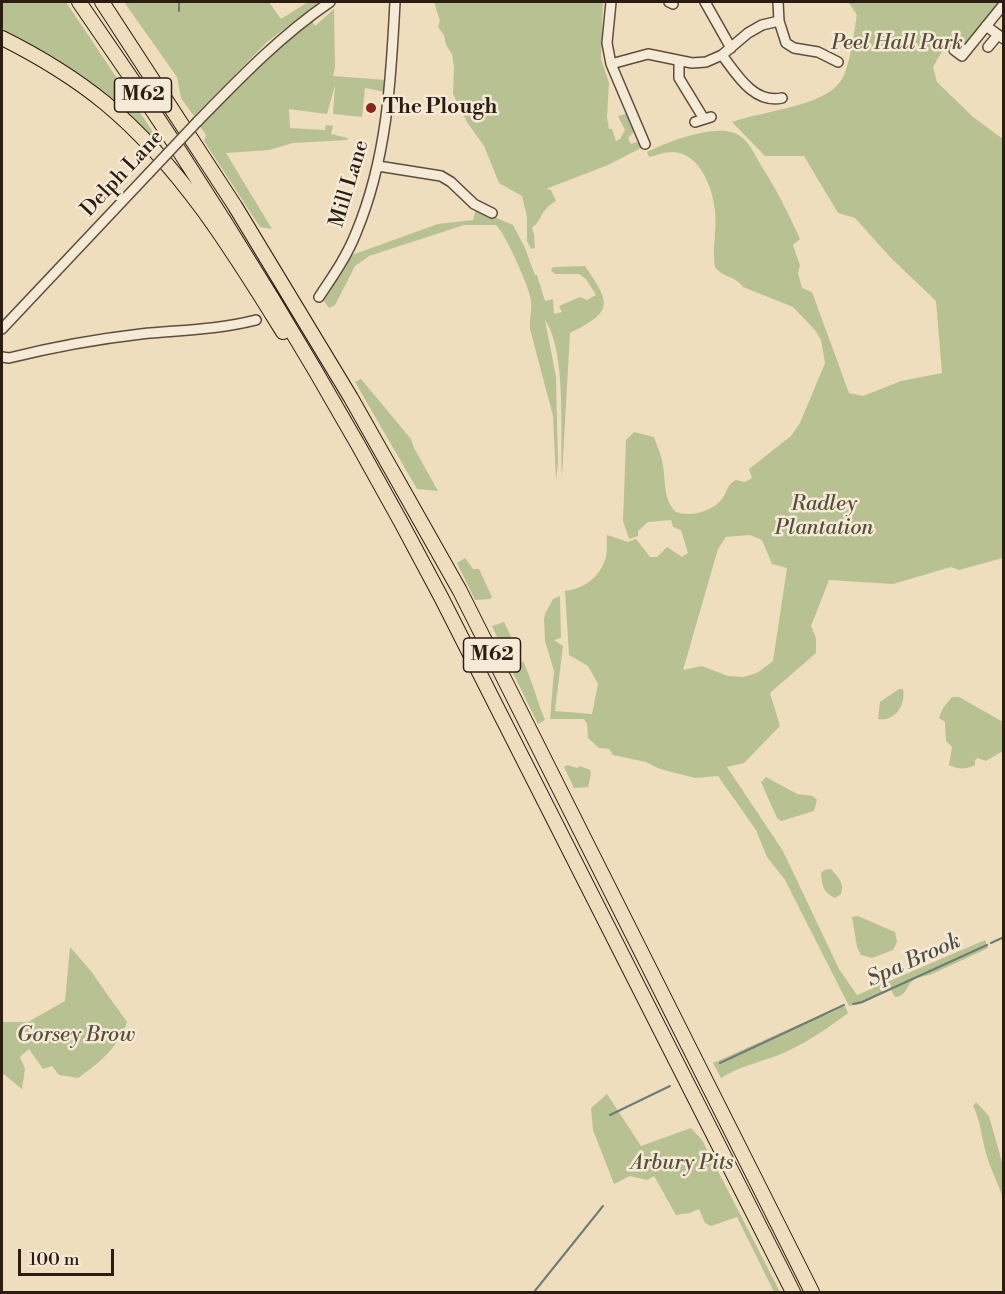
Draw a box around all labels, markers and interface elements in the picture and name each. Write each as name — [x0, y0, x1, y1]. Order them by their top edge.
park label: Peel Hall Park — [831, 31, 963, 57]
road number: M62 — [114, 78, 172, 112]
place label: The Plough — [383, 95, 497, 121]
marker: The Plough — [364, 101, 378, 115]
street label: Delph Lane — [76, 125, 170, 223]
street label: Mill Lane — [325, 137, 375, 231]
park label: Radley Plantation — [775, 492, 873, 542]
road number: M62 — [464, 638, 520, 672]
water label: Spa Brook — [863, 929, 965, 993]
park label: Gorsey Brow — [17, 1023, 135, 1049]
park label: Arbury Pits — [631, 1151, 733, 1177]
scale bar — [21, 1237, 117, 1275]
text: 100 m — [29, 1248, 80, 1271]

